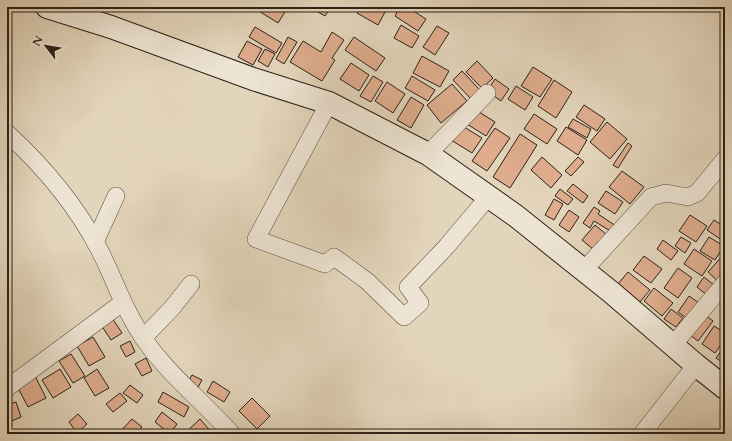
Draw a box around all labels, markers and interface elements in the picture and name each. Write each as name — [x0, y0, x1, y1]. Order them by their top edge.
north arrow — [26, 26, 66, 66]
text: N — [29, 33, 47, 49]

